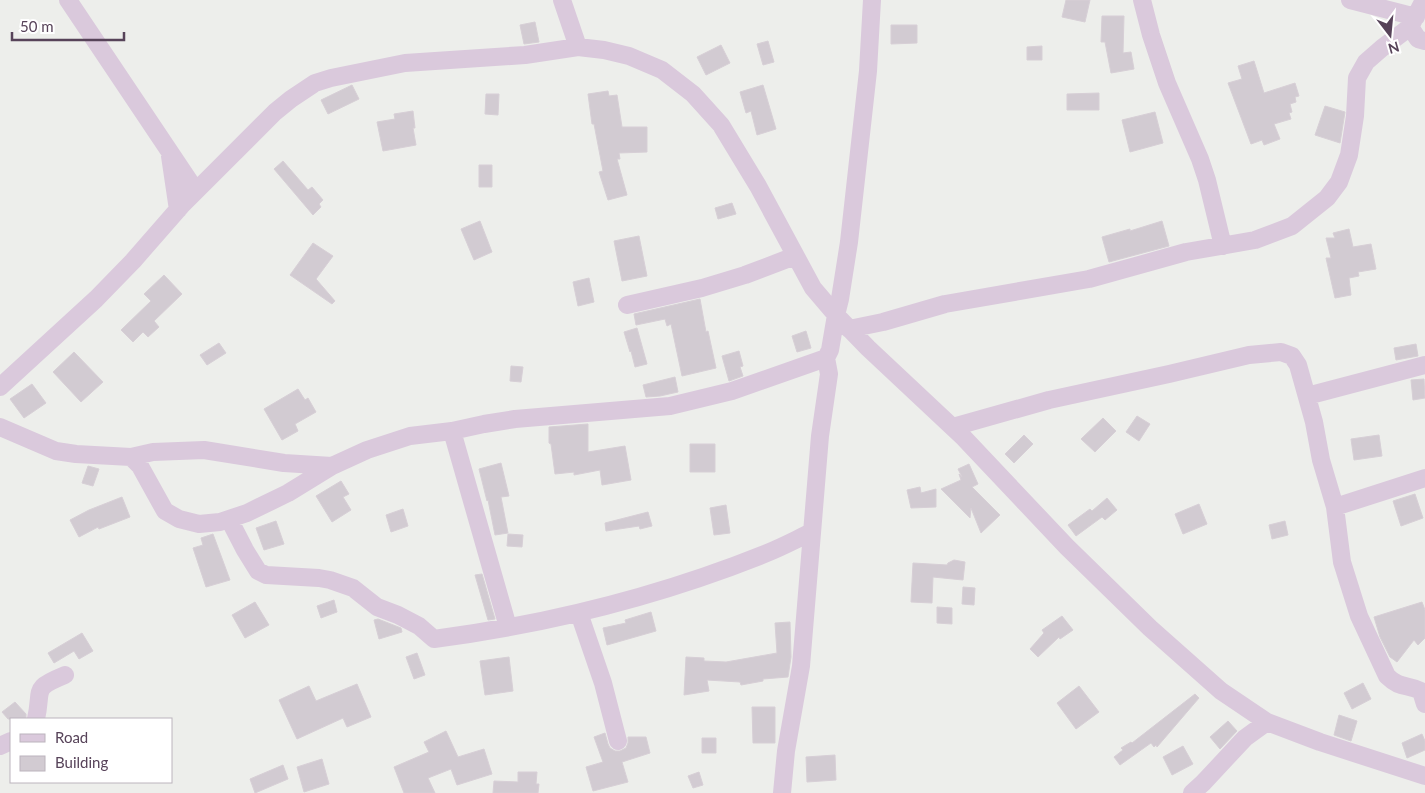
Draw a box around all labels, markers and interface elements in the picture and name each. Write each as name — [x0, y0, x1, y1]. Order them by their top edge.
scale bar — [12, 10, 125, 42]
north arrow — [1365, 10, 1415, 60]
text: 50 m — [20, 17, 54, 35]
text: N — [1386, 38, 1401, 58]
legend — [10, 718, 172, 783]
text: Road — [55, 728, 88, 746]
text: Building — [55, 753, 108, 771]

